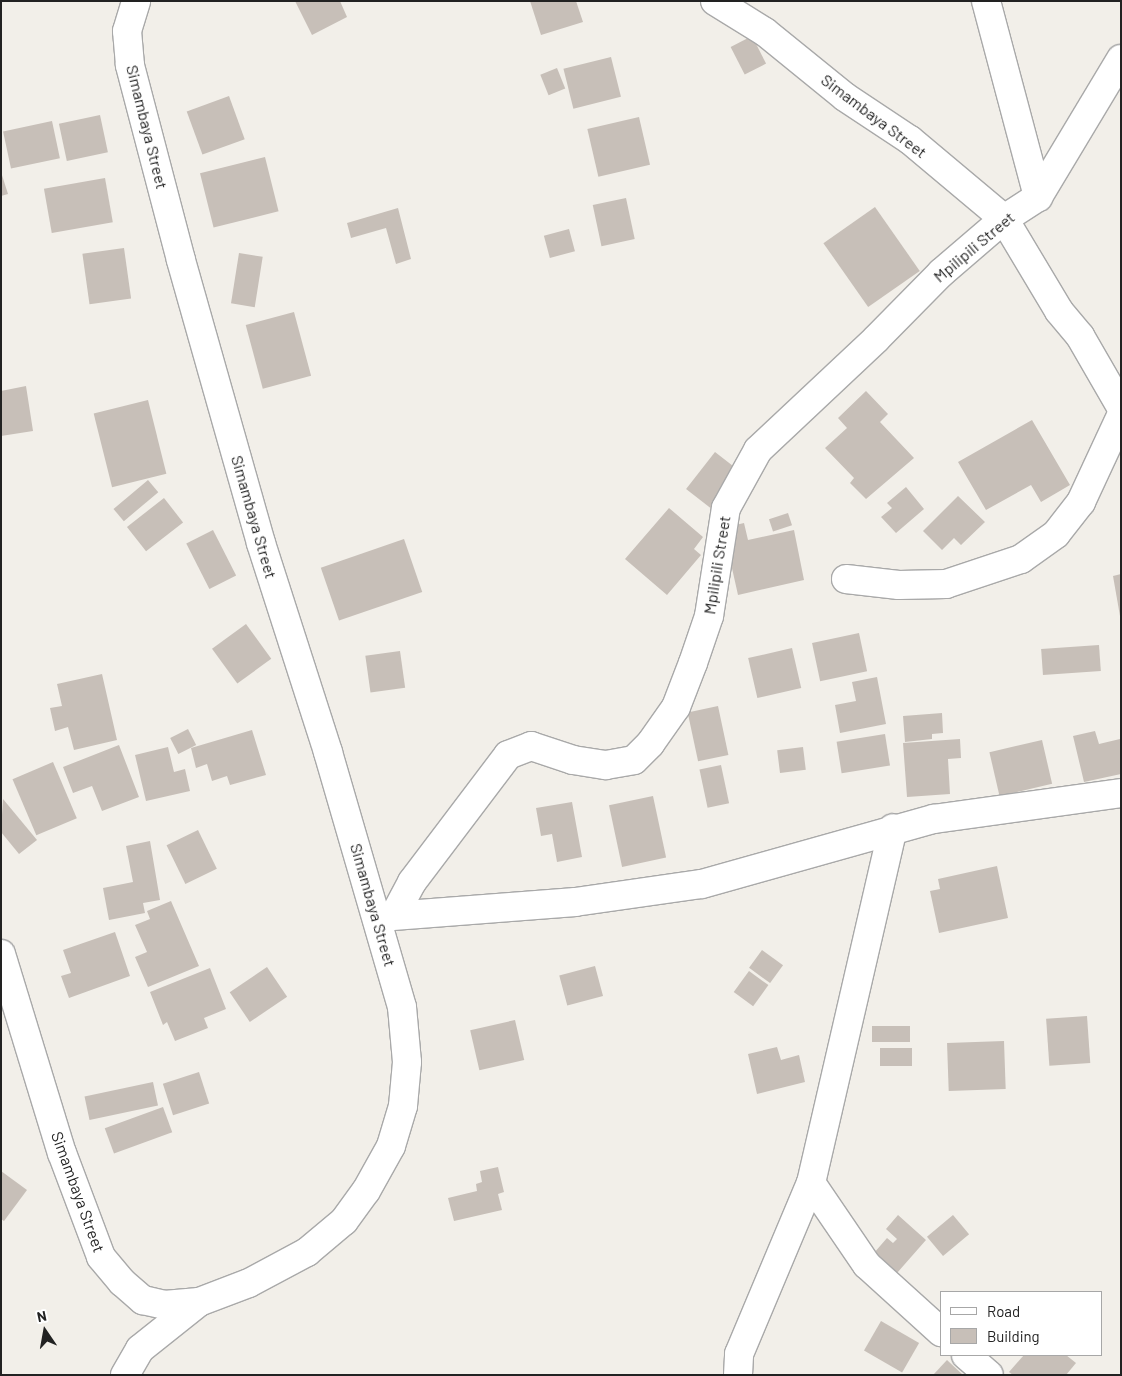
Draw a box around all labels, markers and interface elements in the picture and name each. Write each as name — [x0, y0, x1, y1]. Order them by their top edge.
street label: Simambaya Street — [122, 63, 172, 191]
street label: Simambaya Street — [817, 70, 931, 162]
street label: Mpilipili Street — [930, 208, 1018, 286]
street label: Simambaya Street — [227, 453, 281, 581]
street label: Mpilipili Street — [700, 514, 734, 616]
street label: Simambaya Street — [346, 841, 400, 969]
street label: Simambaya Street — [47, 1129, 109, 1255]
legend — [940, 1291, 1102, 1356]
text: Road — [987, 1302, 1020, 1320]
north arrow — [20, 1306, 70, 1356]
text: N — [35, 1307, 48, 1325]
text: Building — [987, 1327, 1040, 1345]

